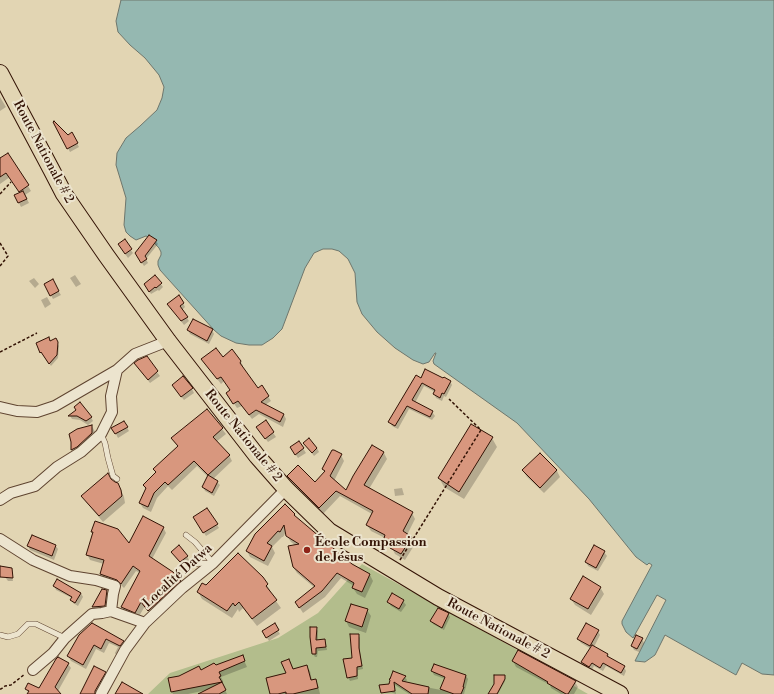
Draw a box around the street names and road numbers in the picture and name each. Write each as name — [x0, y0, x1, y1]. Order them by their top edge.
street label: Route Nationale # 2 — [9, 98, 77, 206]
street label: Route Nationale # 2 — [201, 387, 285, 485]
street label: Localité Datwa — [140, 541, 216, 611]
street label: Route Nationale # 2 — [444, 595, 552, 663]

